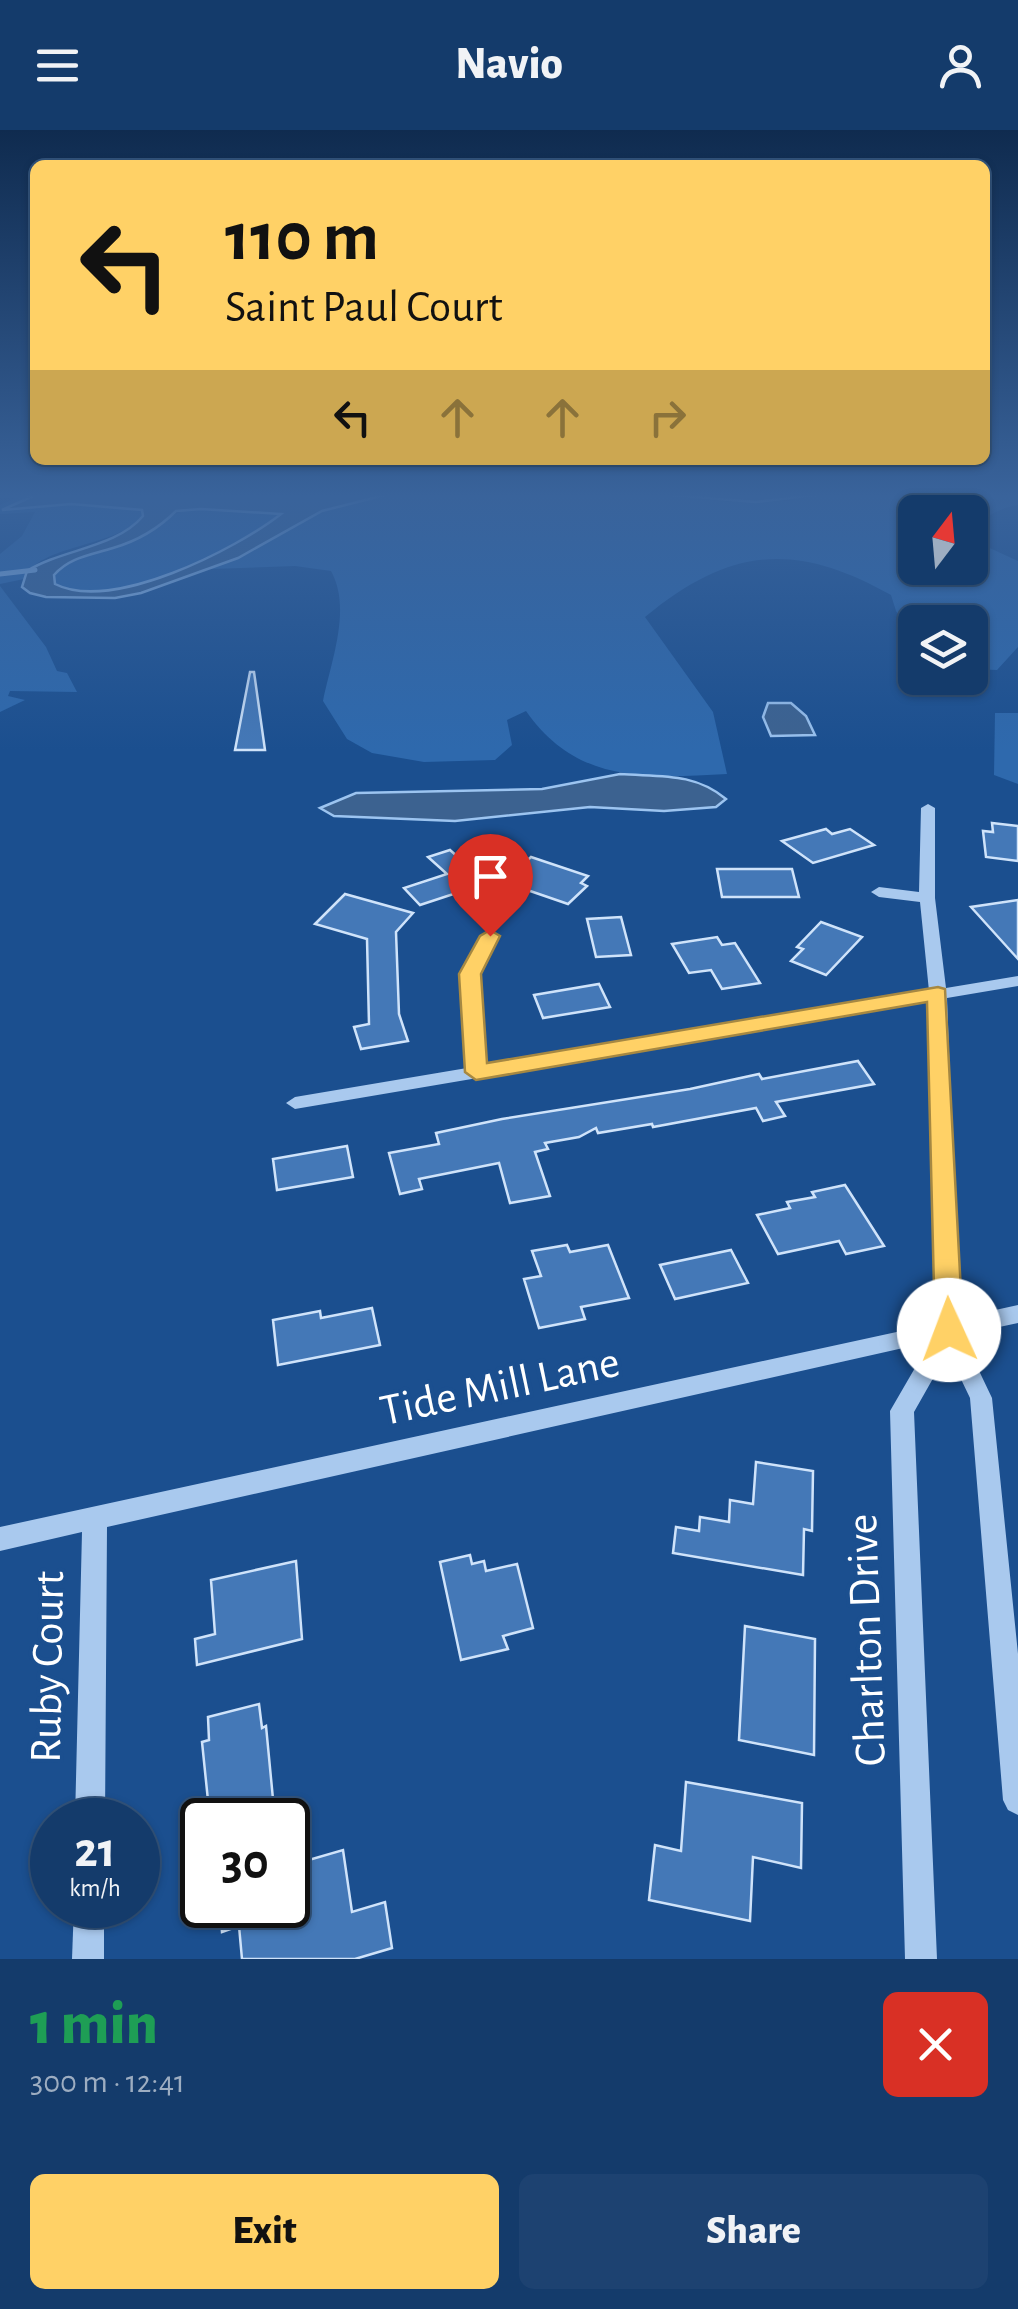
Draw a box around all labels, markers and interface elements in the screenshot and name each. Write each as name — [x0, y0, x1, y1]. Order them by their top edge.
icon: menu — [30, 38, 85, 93]
icon: person — [933, 38, 988, 93]
text: Navio — [455, 42, 563, 87]
icon: left — [60, 200, 190, 330]
text: 110 m — [225, 203, 379, 273]
text: Saint Paul Court — [225, 285, 503, 330]
icon: left — [325, 390, 380, 445]
icon: ahead — [430, 390, 485, 445]
icon: ahead — [535, 390, 590, 445]
icon: right — [640, 390, 695, 445]
north arrow — [898, 495, 988, 585]
map controls — [898, 495, 988, 695]
button: layers — [898, 605, 988, 695]
pin — [448, 834, 533, 937]
icon: arrive — [463, 849, 518, 904]
position arrow — [897, 1278, 1001, 1382]
street label: Tide Mill Lane — [376, 1340, 624, 1434]
street label: Charlton Drive — [840, 1513, 894, 1767]
street label: Ruby Court — [24, 1571, 72, 1763]
speed limit sign: 30 — [180, 1798, 310, 1928]
text: 21 — [74, 1826, 116, 1876]
text: km/h — [69, 1876, 121, 1901]
button: close — [883, 1992, 988, 2097]
text: 1 min — [30, 1995, 158, 2055]
text: 300 m · 12:41 — [30, 2066, 185, 2098]
button: Exit — [30, 2174, 499, 2289]
button: Share — [519, 2174, 988, 2289]

